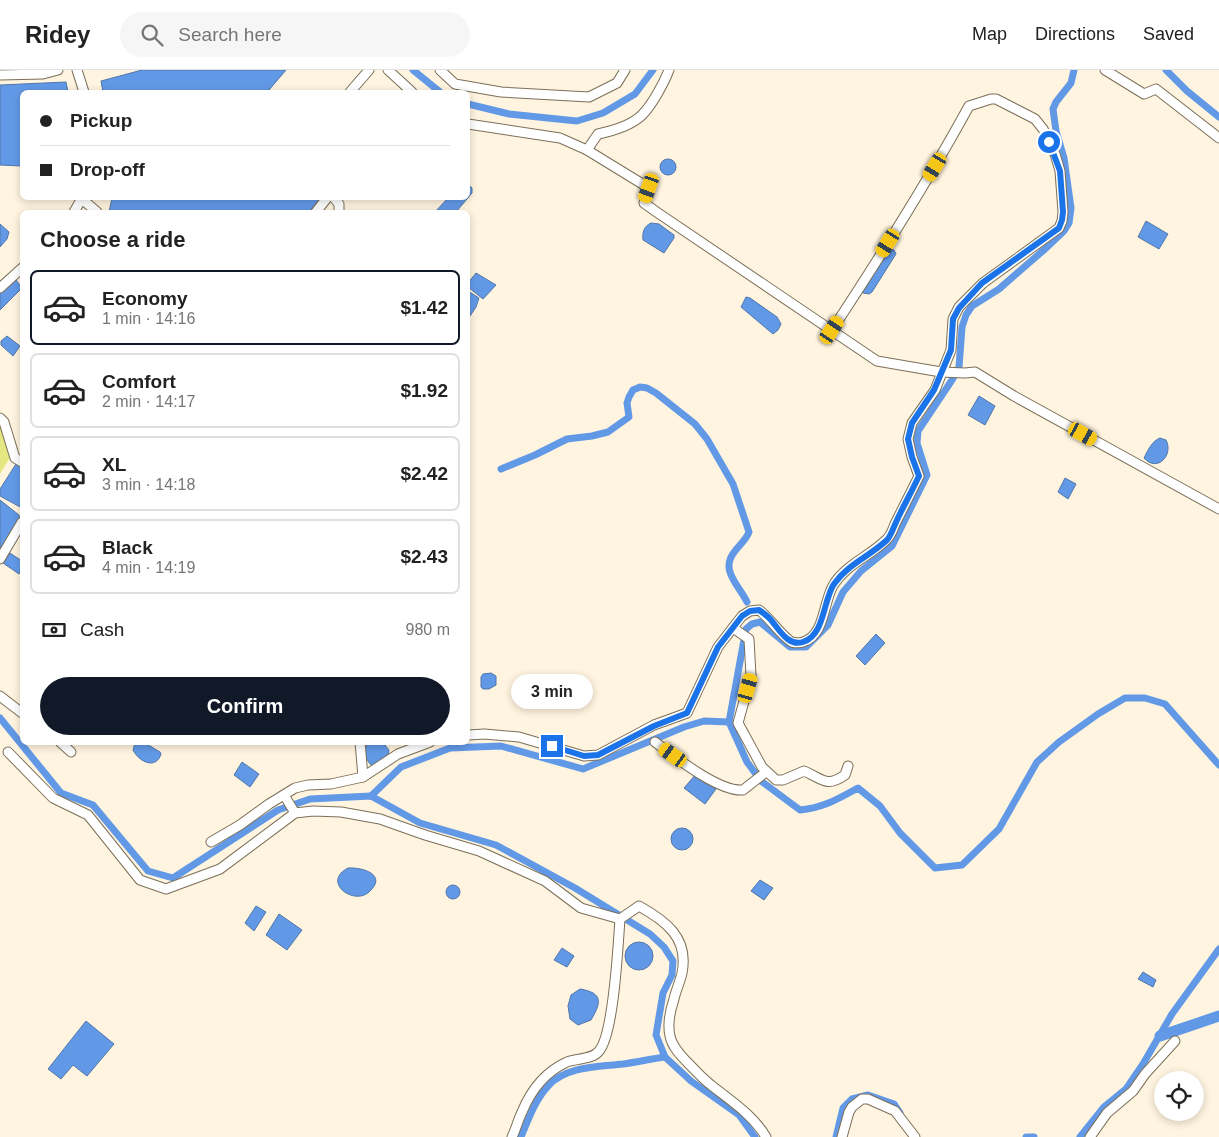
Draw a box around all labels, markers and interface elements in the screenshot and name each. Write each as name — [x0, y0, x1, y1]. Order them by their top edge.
search box — [120, 12, 470, 57]
text: Ridey — [25, 21, 90, 48]
icon: search — [138, 21, 166, 49]
text: Search here — [178, 24, 282, 45]
text: Map — [972, 24, 1007, 44]
text: Directions — [1035, 24, 1115, 44]
text: Saved — [1143, 24, 1194, 44]
text: Pickup — [70, 110, 132, 131]
route start — [1038, 131, 1060, 153]
car — [920, 150, 949, 184]
text: Drop-off — [70, 159, 145, 180]
car — [637, 171, 660, 205]
car — [873, 226, 902, 260]
text: Choose a ride — [40, 227, 185, 252]
icon: car — [42, 285, 87, 330]
text: Economy — [102, 288, 188, 309]
text: $1.42 — [400, 297, 448, 318]
text: 1 min · 14:16 — [102, 310, 195, 327]
car — [817, 313, 846, 347]
icon: car — [42, 368, 87, 413]
text: Comfort — [102, 371, 176, 392]
text: $1.92 — [400, 380, 448, 401]
text: 2 min · 14:17 — [102, 393, 195, 410]
car — [1066, 420, 1099, 448]
icon: car — [42, 451, 87, 496]
text: XL — [102, 454, 126, 475]
text: $2.42 — [400, 463, 448, 484]
text: 3 min · 14:18 — [102, 476, 195, 493]
icon: car — [42, 534, 87, 579]
text: Black — [102, 537, 153, 558]
text: $2.43 — [400, 546, 448, 567]
text: 4 min · 14:19 — [102, 559, 195, 576]
icon: cash — [40, 616, 68, 644]
text: Cash — [80, 619, 124, 640]
text: 980 m — [406, 621, 450, 638]
car — [736, 672, 759, 704]
callout: 3 min — [511, 674, 593, 708]
button: Confirm — [40, 677, 450, 735]
text: 3 min — [531, 683, 573, 700]
route end — [541, 735, 563, 757]
car — [656, 740, 689, 770]
map controls — [1154, 1071, 1204, 1121]
button: locate — [1154, 1071, 1204, 1121]

